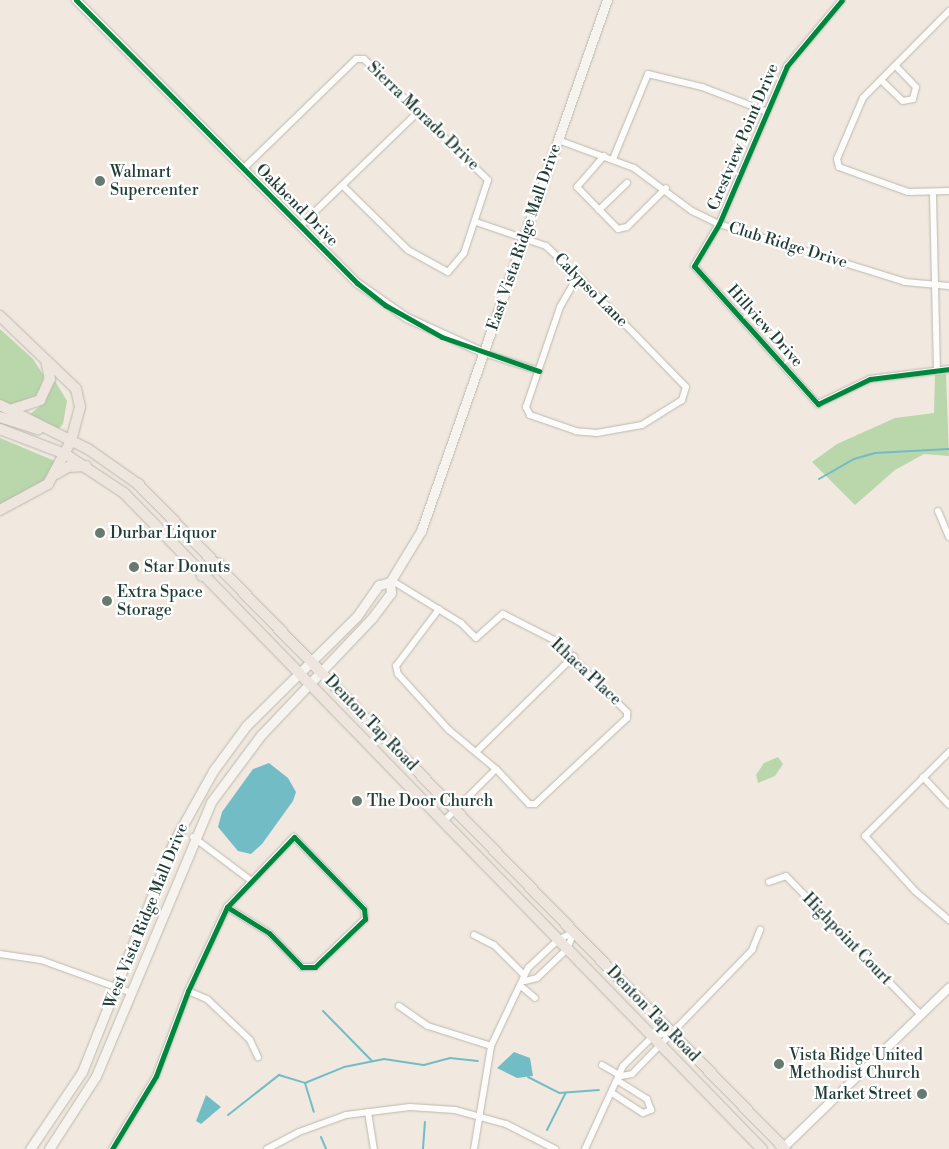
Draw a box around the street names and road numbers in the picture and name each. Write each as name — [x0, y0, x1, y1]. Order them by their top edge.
street label: Sierra Morado Drive — [363, 58, 483, 174]
street label: Crestview Point Drive — [703, 61, 783, 213]
street label: East Vista Ridge Mall Drive — [483, 141, 565, 333]
street label: Oakbend Drive — [252, 160, 342, 250]
street label: Club Ridge Drive — [726, 218, 850, 272]
street label: Calypso Lane — [550, 249, 632, 331]
street label: Hillview Drive — [723, 281, 807, 371]
street label: Ithaca Place — [547, 635, 625, 709]
street label: Denton Tap Road — [321, 671, 421, 775]
street label: West Vista Ridge Mall Drive — [100, 820, 192, 1012]
street label: Highpoint Court — [798, 889, 896, 989]
street label: Denton Tap Road — [603, 962, 703, 1066]

